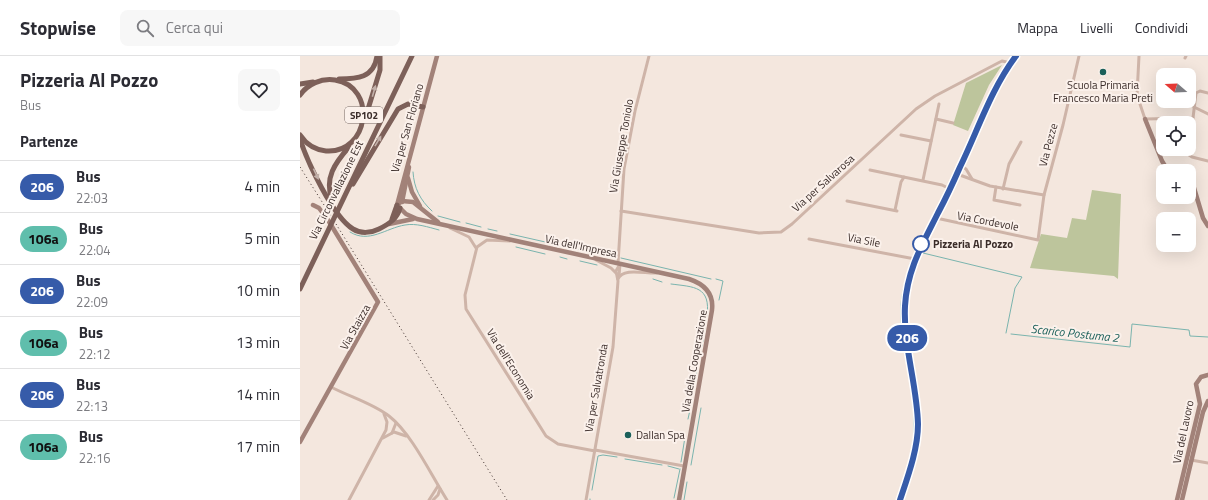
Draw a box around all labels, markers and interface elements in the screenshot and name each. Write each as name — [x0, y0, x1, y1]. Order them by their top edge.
search box — [120, 10, 400, 46]
text: Stopwise — [20, 13, 96, 42]
text: Cerca qui — [166, 16, 223, 39]
icon: search — [134, 17, 156, 39]
text: Mappa — [1017, 17, 1058, 38]
text: Livelli — [1080, 17, 1113, 38]
text: Condividi — [1135, 17, 1188, 38]
text: Pizzeria Al Pozzo — [20, 65, 158, 94]
marker: Scuola Primaria Francesco Maria Preti — [1098, 67, 1108, 77]
north arrow — [1156, 68, 1196, 108]
map controls — [1156, 68, 1196, 252]
button: heart — [238, 69, 280, 111]
place label: Scuola Primaria Francesco Maria Preti — [1053, 77, 1153, 106]
street label: Via per San Floriano — [387, 82, 427, 174]
one-way arrow — [371, 84, 377, 96]
text: Bus — [20, 95, 41, 115]
street label: Via Giuseppe Toniolo — [605, 98, 637, 194]
road number: SP102 — [345, 107, 383, 123]
button: locate — [1156, 116, 1196, 156]
street label: Via Pezze — [1035, 121, 1062, 168]
text: Partenze — [20, 130, 78, 153]
one-way arrow — [375, 135, 382, 147]
street label: Via Circonvallazione Est — [305, 138, 367, 242]
street label: Via per Salvarosa — [788, 150, 858, 215]
button: + — [1156, 164, 1196, 204]
text: Bus — [76, 165, 101, 188]
one-way arrow — [313, 169, 319, 180]
text: 4 min — [244, 175, 280, 198]
text: 206 — [30, 176, 54, 197]
text: 22:03 — [76, 188, 108, 208]
street label: Via Cordevole — [956, 207, 1021, 235]
button: − — [1156, 212, 1196, 252]
text: Bus — [79, 217, 103, 240]
text: 5 min — [244, 227, 280, 250]
text: 106a — [28, 228, 59, 249]
street label: Via Sile — [846, 229, 882, 251]
street label: Via dell'Impresa — [544, 231, 619, 262]
marker: Pizzeria Al Pozzo — [912, 235, 930, 253]
place label: Pizzeria Al Pozzo — [933, 236, 1013, 252]
text: 22:04 — [79, 240, 111, 260]
text: Bus — [76, 269, 101, 292]
text: 10 min — [236, 279, 280, 302]
text: 206 — [30, 280, 54, 301]
text: 22:09 — [76, 292, 108, 312]
street label: Via Staizza — [336, 301, 374, 353]
street label: Via della Cooperazione — [677, 308, 711, 414]
water label: Scarico Postuma 2 — [1030, 319, 1121, 347]
text: Bus — [79, 321, 103, 344]
street label: Via dell'Economia — [483, 325, 539, 403]
line badge: 206 — [884, 325, 930, 351]
text: 206 — [895, 327, 919, 348]
text: 13 min — [236, 331, 280, 354]
text: 106a — [28, 332, 59, 353]
street label: Via per Salvatronda — [580, 342, 612, 434]
text: 22:12 — [79, 344, 111, 364]
text: Bus — [76, 373, 101, 396]
text: 14 min — [236, 383, 280, 406]
text: 206 — [30, 384, 54, 405]
text: 22:13 — [76, 396, 108, 416]
street label: Via del Lavoro — [1168, 399, 1198, 465]
text: Bus — [79, 425, 103, 448]
place label: Dallan Spa — [636, 427, 685, 443]
marker: Dallan Spa — [623, 430, 633, 440]
text: 17 min — [236, 435, 280, 458]
text: 106a — [28, 436, 59, 457]
text: 22:16 — [79, 448, 111, 468]

